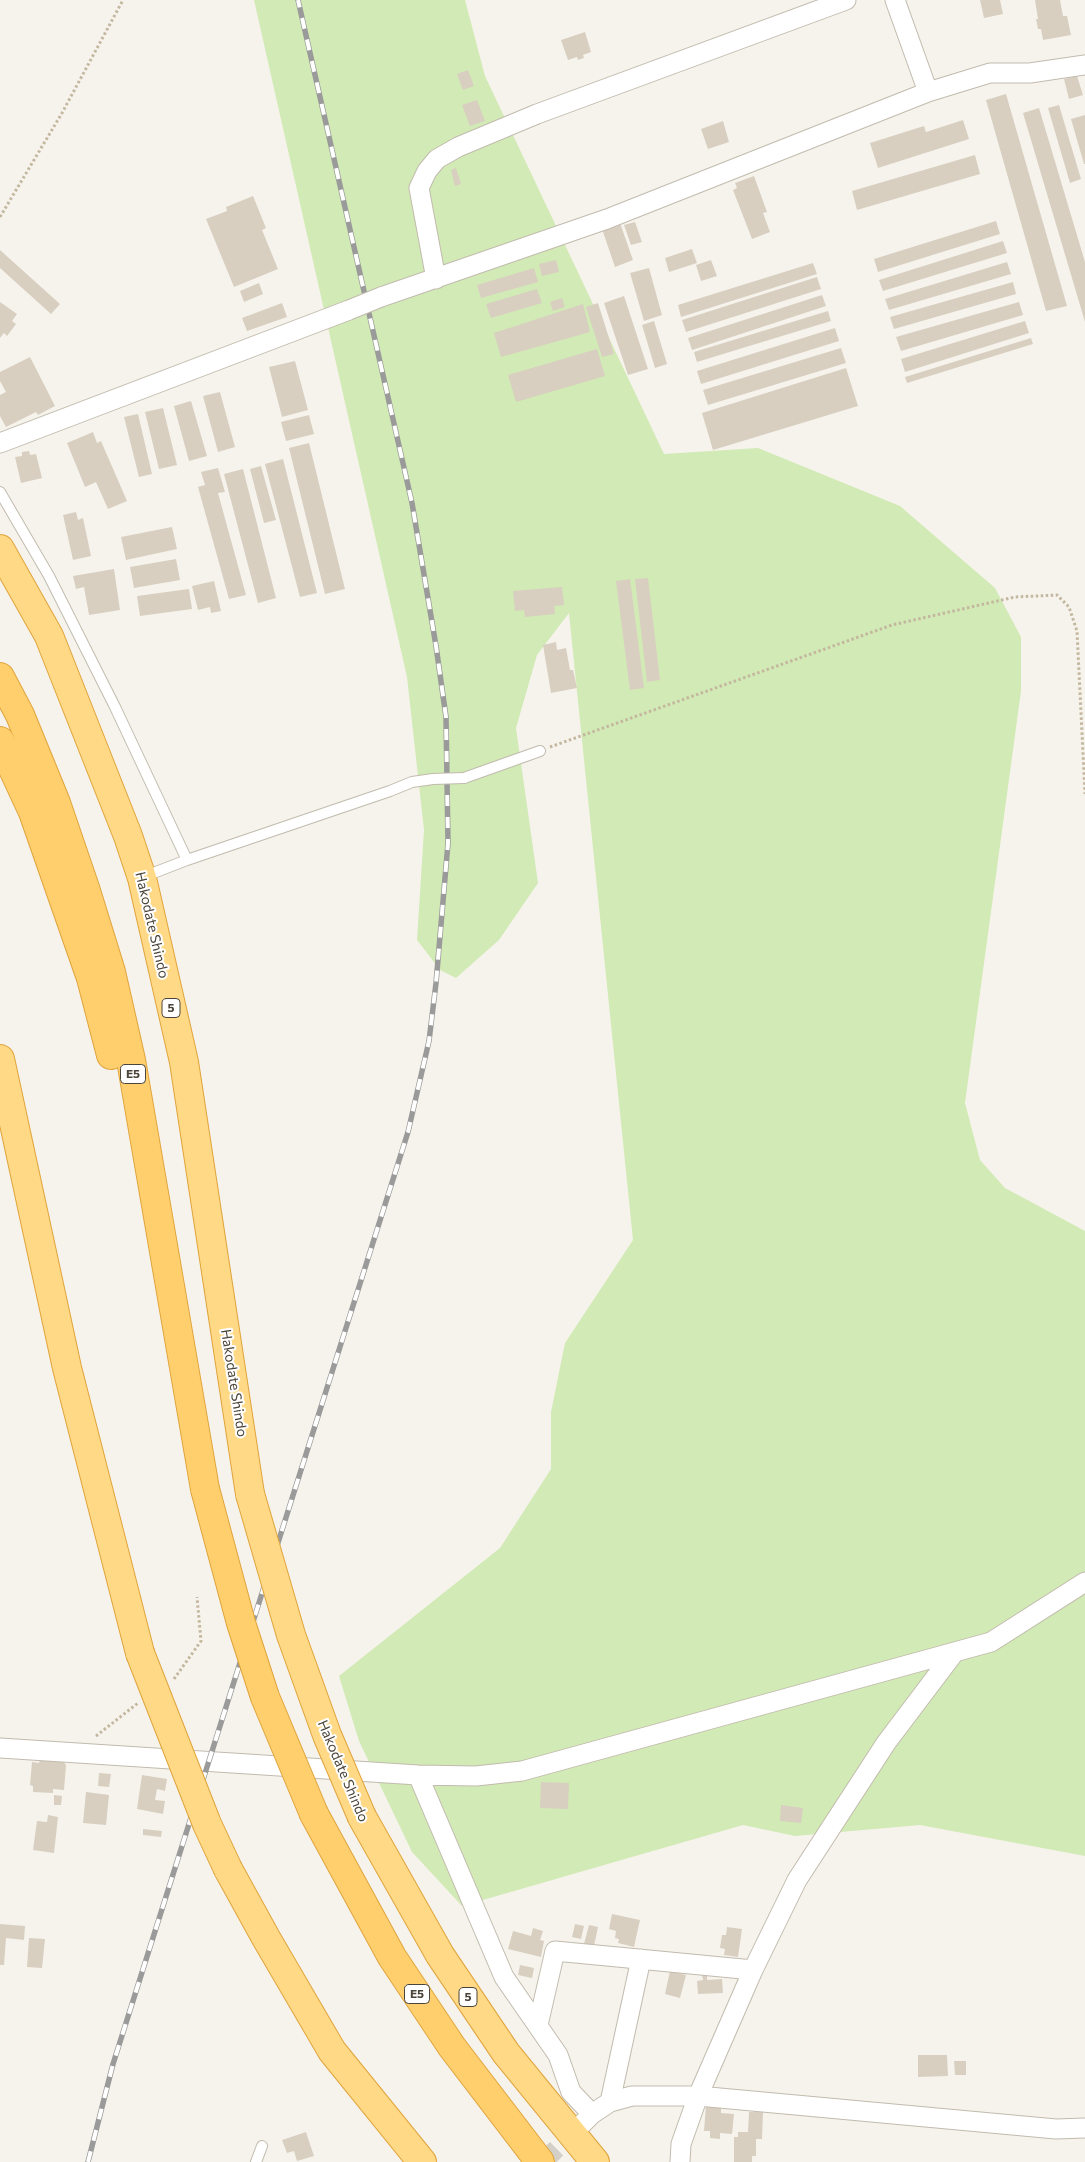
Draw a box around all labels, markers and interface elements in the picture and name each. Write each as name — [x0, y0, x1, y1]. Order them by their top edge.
street label: Hakodate Shindo — [132, 870, 172, 980]
road number: 5 — [162, 998, 180, 1018]
road number: E5 — [120, 1064, 146, 1084]
street label: Hakodate Shindo — [217, 1328, 251, 1438]
street label: Hakodate Shindo — [314, 1718, 372, 1824]
road number: E5 — [404, 1985, 430, 2004]
road number: 5 — [459, 1988, 477, 2006]

